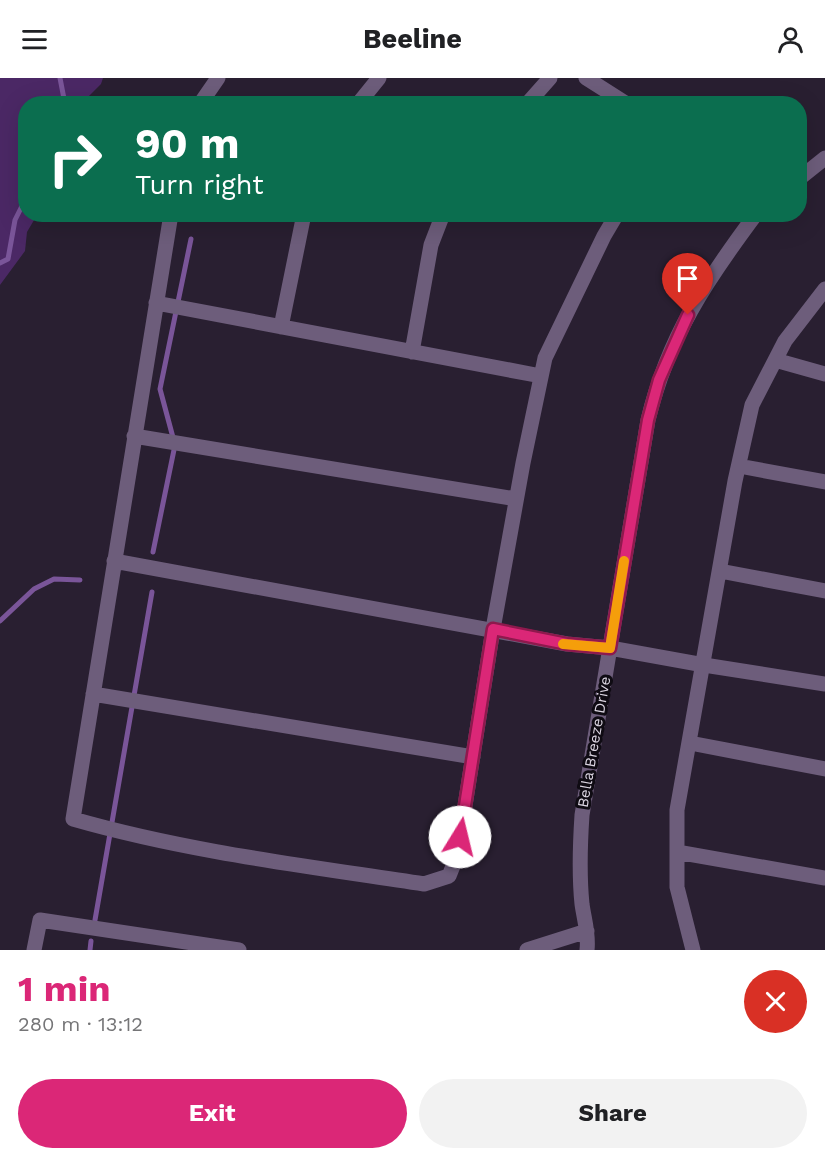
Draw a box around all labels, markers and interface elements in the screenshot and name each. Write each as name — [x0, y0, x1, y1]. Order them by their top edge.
icon: menu — [18, 23, 51, 56]
text: Beeline — [363, 23, 462, 55]
icon: person — [774, 23, 807, 56]
text: 90 m — [135, 119, 239, 168]
icon: right — [36, 120, 114, 198]
text: Turn right — [135, 169, 264, 201]
pin — [662, 253, 713, 315]
icon: arrive — [671, 262, 704, 295]
street label: Bella Breeze Drive — [574, 675, 614, 809]
position arrow — [428, 805, 492, 869]
text: 1 min — [18, 968, 110, 1010]
button: close — [744, 970, 807, 1033]
text: 280 m · 13:12 — [18, 1012, 143, 1036]
button: Exit — [18, 1079, 407, 1148]
button: Share — [419, 1079, 807, 1148]

